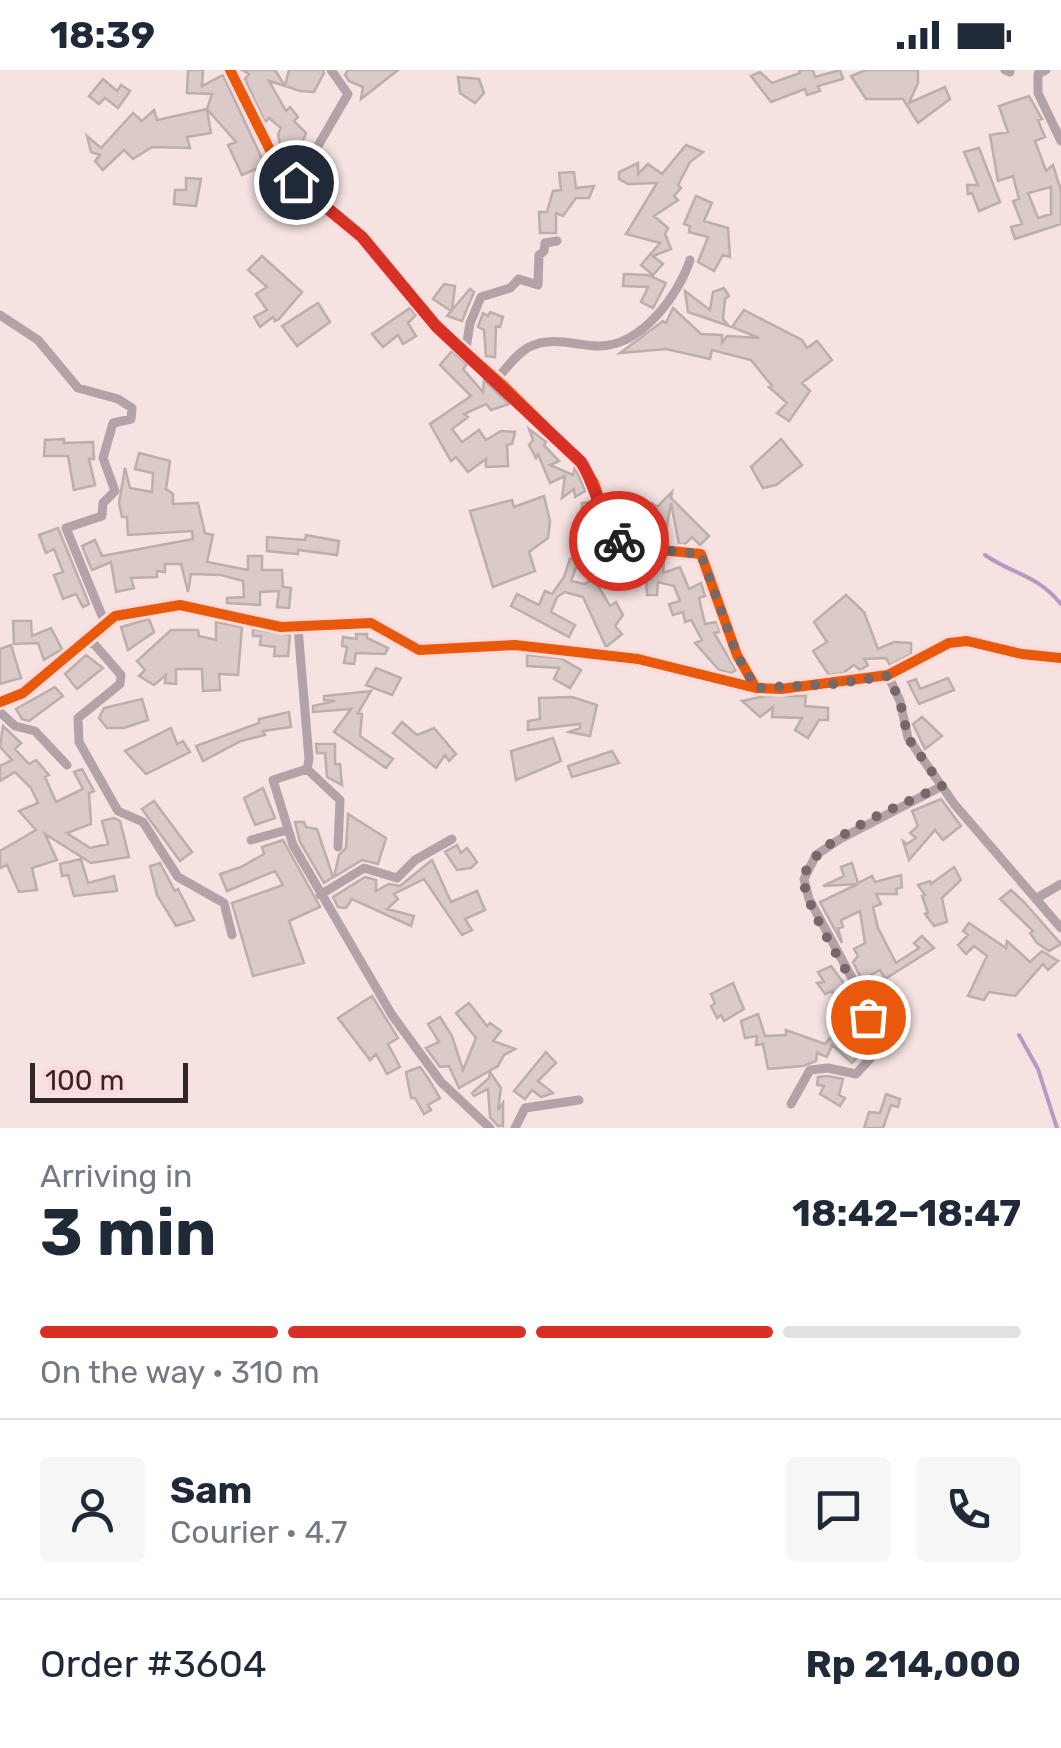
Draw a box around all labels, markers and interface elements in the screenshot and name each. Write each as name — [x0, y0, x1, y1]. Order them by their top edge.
text: 18:39 — [50, 12, 155, 58]
pin — [254, 140, 339, 225]
icon: home — [269, 155, 324, 210]
courier — [569, 491, 669, 591]
icon: bike — [592, 514, 647, 569]
pin — [826, 975, 911, 1060]
icon: bag — [841, 990, 896, 1045]
scale bar — [30, 1058, 188, 1102]
text: 100 m — [45, 1064, 124, 1097]
text: Arriving in — [40, 1157, 192, 1195]
text: 18:42–18:47 — [792, 1190, 1021, 1236]
text: 3 min — [40, 1194, 217, 1271]
text: On the way · 310 m — [40, 1353, 320, 1391]
button: person — [40, 1457, 145, 1562]
button: chat — [786, 1457, 891, 1562]
button: phone — [916, 1457, 1021, 1562]
text: Sam — [170, 1467, 252, 1513]
text: Courier · 4.7 — [170, 1513, 347, 1551]
text: Order #3604 — [40, 1641, 267, 1687]
text: Rp 214,000 — [806, 1641, 1021, 1687]

